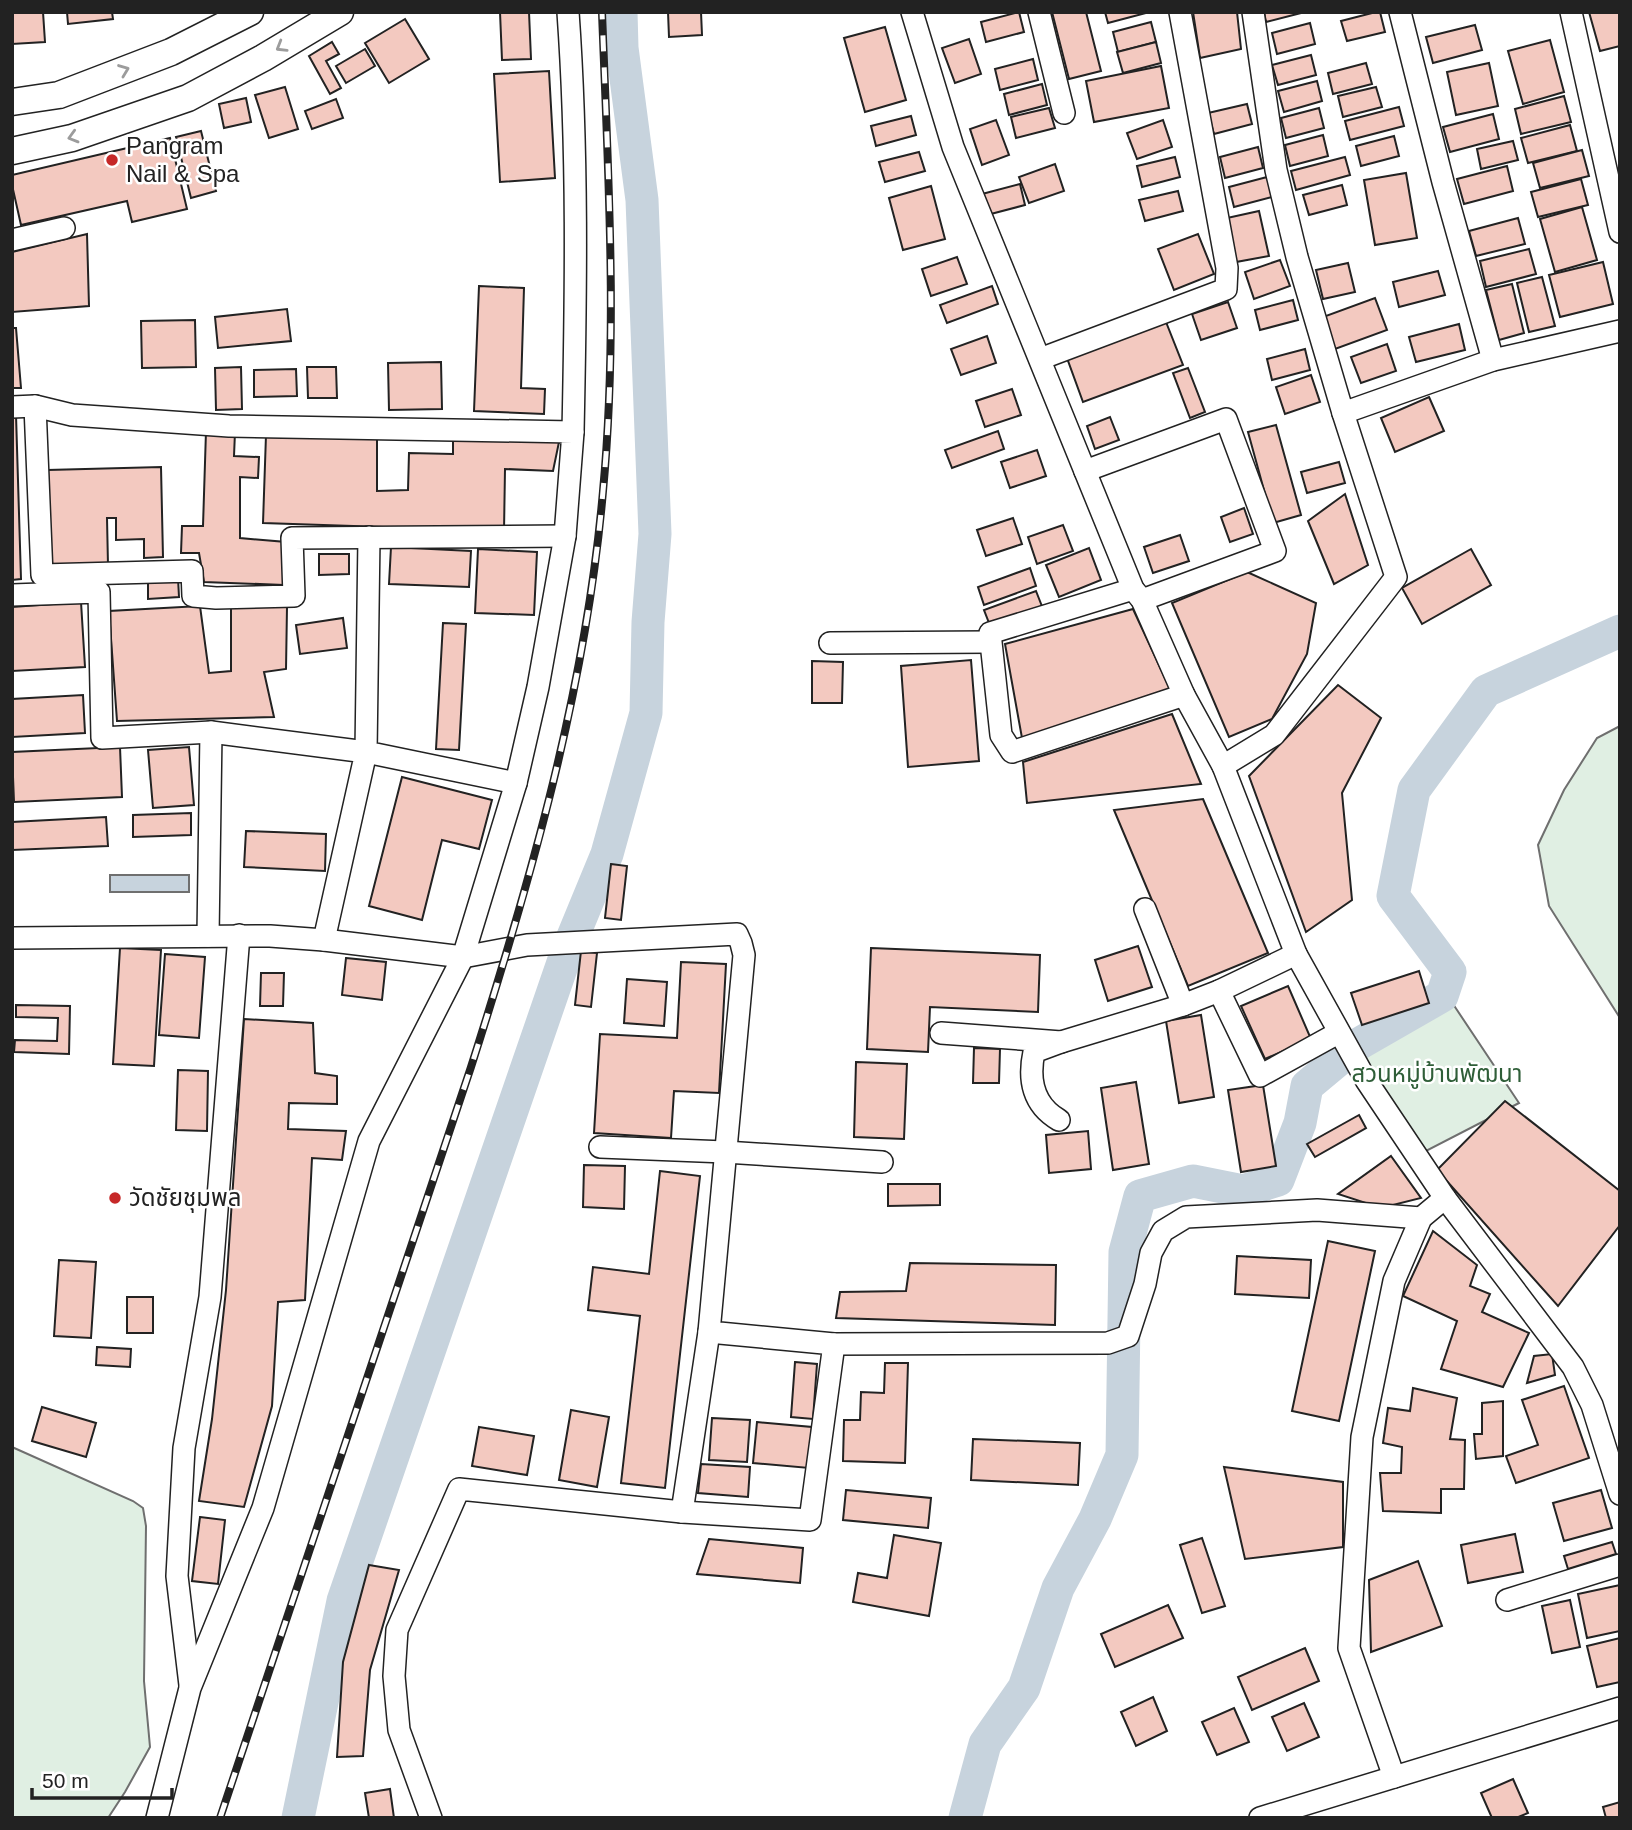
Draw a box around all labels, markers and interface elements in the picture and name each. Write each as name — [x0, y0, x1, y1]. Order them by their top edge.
one-way arrow — [275, 38, 288, 51]
one-way arrow — [118, 64, 130, 78]
one-way arrow — [68, 129, 80, 144]
place label: Pangram Nail & Spa — [126, 132, 240, 187]
marker: Pangram Nail & Spa — [104, 152, 120, 168]
park label: สวนหมู่บ้านพัฒนา — [1352, 1060, 1522, 1089]
place label: วัดชัยชุมพล — [129, 1184, 241, 1213]
marker: วัดชัยชุมพล — [107, 1190, 123, 1206]
scale bar — [32, 1756, 172, 1800]
text: 50 m — [42, 1769, 89, 1792]

